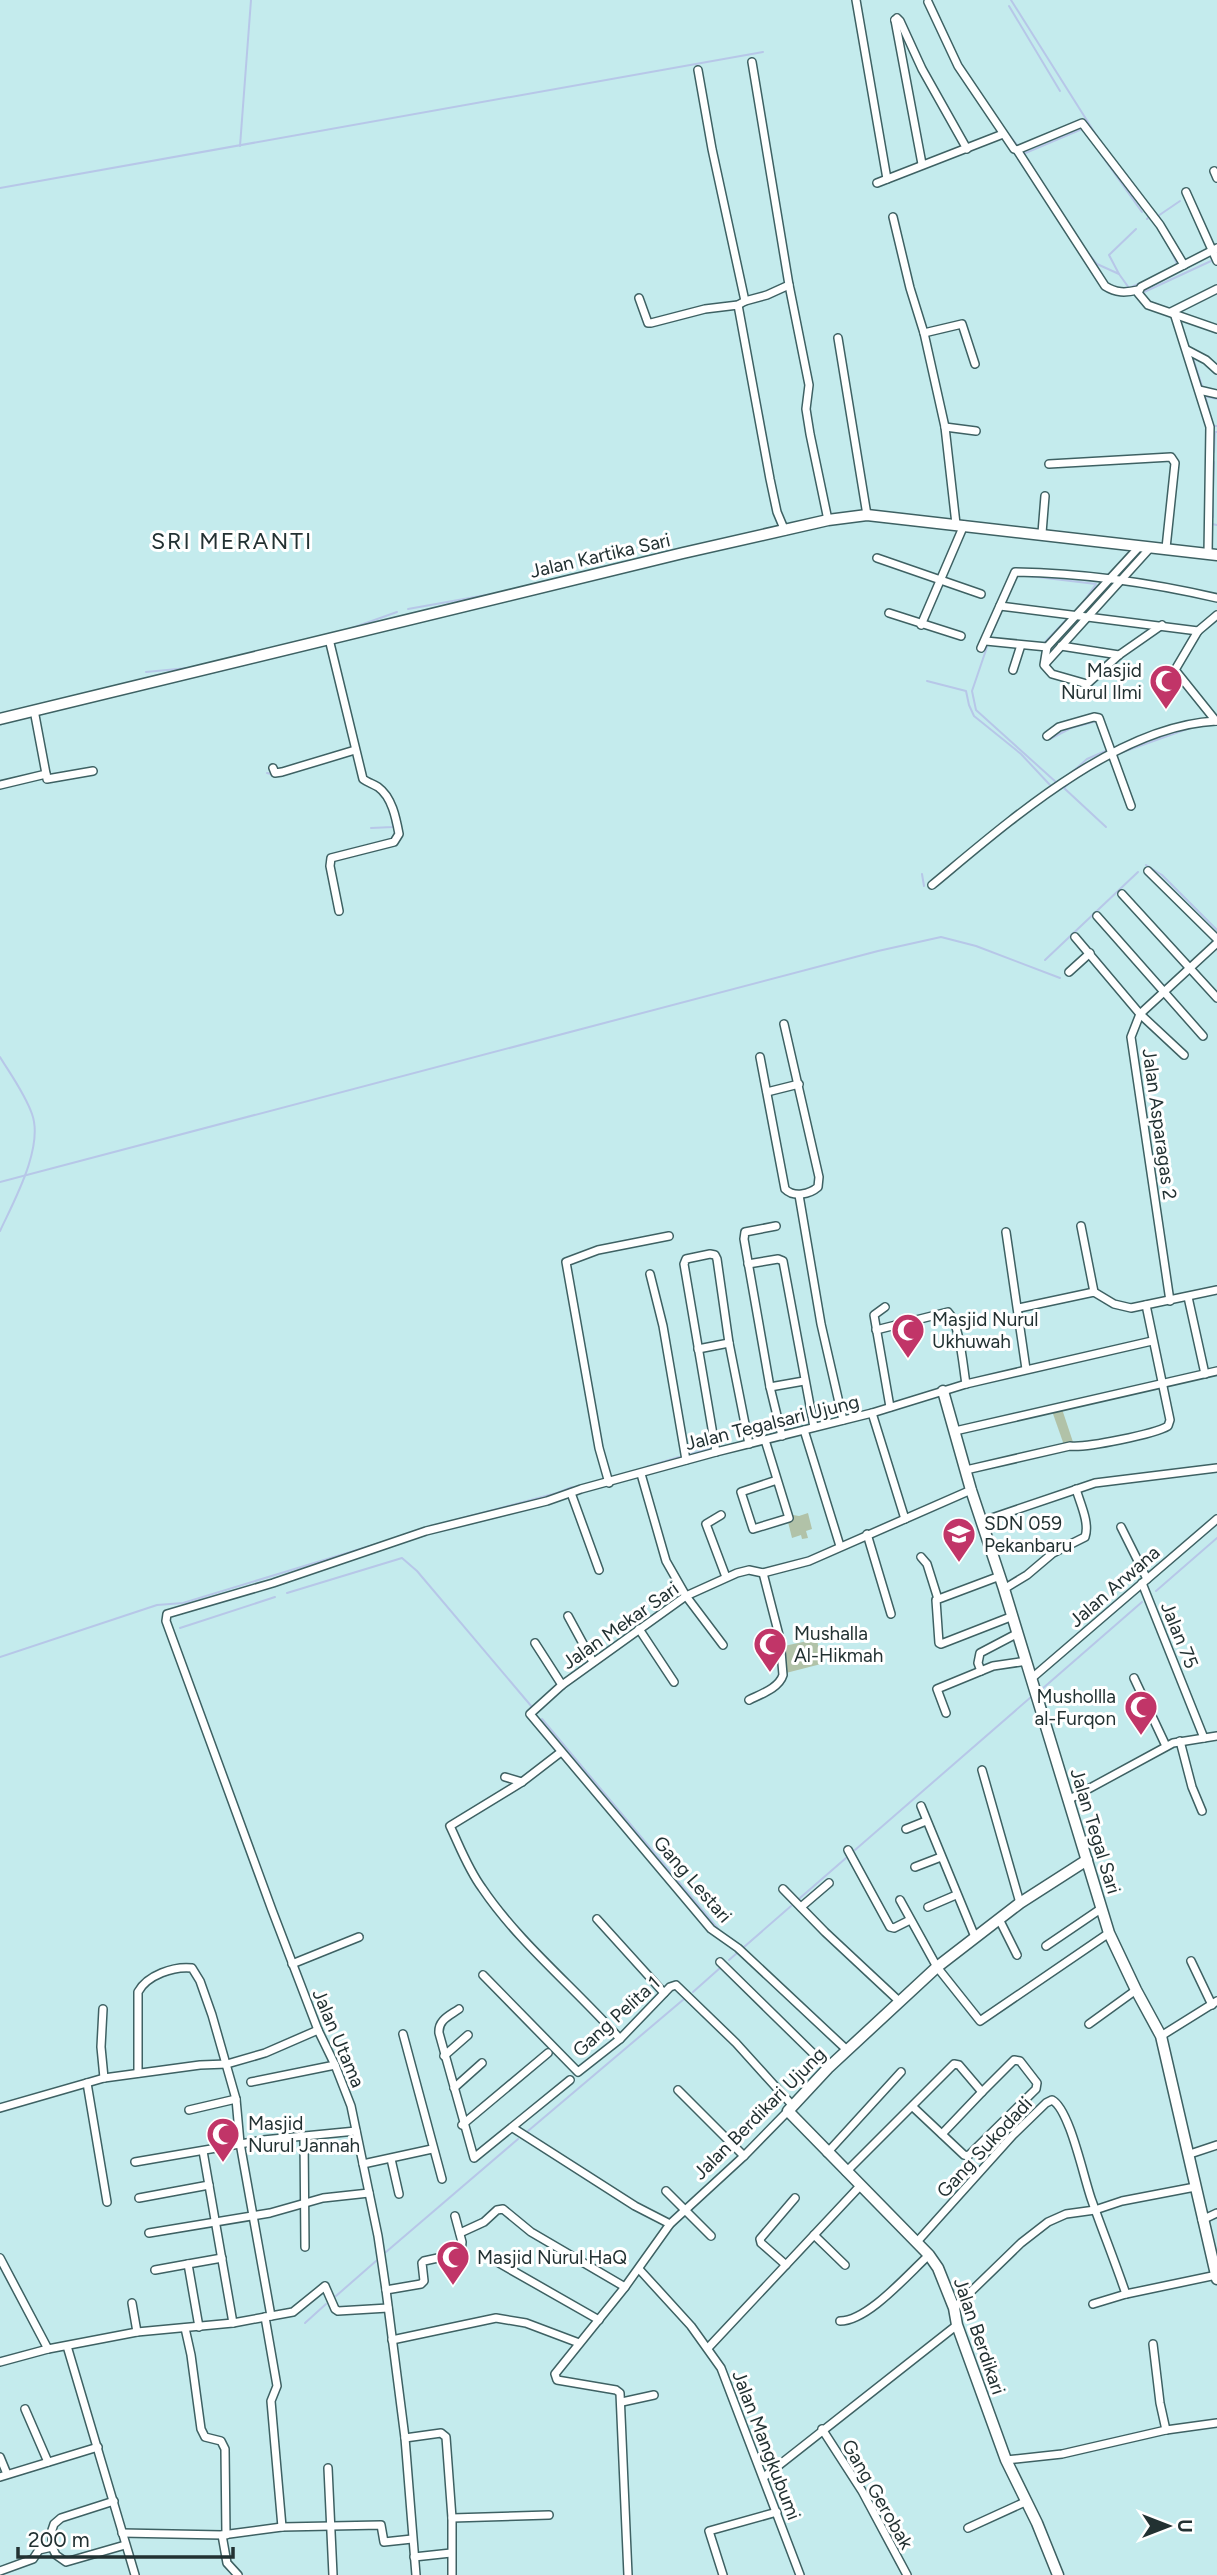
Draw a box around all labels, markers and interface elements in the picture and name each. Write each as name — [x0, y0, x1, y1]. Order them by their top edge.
district label: SRI MERANTI — [151, 527, 313, 555]
street label: Jalan Kartika Sari — [528, 528, 673, 583]
place label: Masjid Nurul Ilmi — [1061, 659, 1142, 704]
mosque icon: Masjid Nurul Ilmi — [1147, 662, 1185, 711]
street label: Jalan Asparagas 2 — [1138, 1047, 1181, 1201]
place label: Masjid Nurul Ukhuwah — [932, 1308, 1038, 1353]
mosque icon: Masjid Nurul Ukhuwah — [889, 1311, 927, 1360]
street label: Jalan Tegalsari Ujung — [683, 1390, 861, 1455]
place label: SDN 059 Pekanbaru — [984, 1512, 1072, 1557]
school or university icon: SDN 059 Pekanbaru — [940, 1515, 978, 1564]
street label: Jalan Arwana — [1064, 1541, 1164, 1632]
street label: Jalan Mekar Sari — [558, 1577, 683, 1674]
street label: Jalan 75 — [1156, 1599, 1203, 1672]
place label: Mushalla Al-Hikmah — [794, 1622, 883, 1667]
mosque icon: Mushalla Al-Hikmah — [751, 1625, 789, 1674]
place label: Mushollla al-Furqon — [1034, 1685, 1116, 1730]
mosque icon: Mushollla al-Furqon — [1122, 1688, 1160, 1737]
street label: Jalan Tegal Sari — [1065, 1766, 1126, 1897]
street label: Gang Lestari — [649, 1831, 737, 1927]
street label: Gang Pelita 1 — [568, 1971, 665, 2062]
street label: Jalan Utama — [307, 1985, 370, 2091]
street label: Jalan Berdikari Ujung — [688, 2042, 830, 2184]
street label: Gang Sukodadi — [932, 2092, 1037, 2202]
place label: Masjid Nurul Jannah — [248, 2112, 360, 2157]
mosque icon: Masjid Nurul Jannah — [204, 2115, 242, 2164]
mosque icon: Masjid Nurul HaQ — [434, 2238, 472, 2287]
place label: Masjid Nurul HaQ — [477, 2246, 627, 2269]
street label: Jalan Berdikari — [949, 2275, 1010, 2398]
street label: Jalan Mangkubumi — [727, 2367, 806, 2523]
street label: Gang Gerobak — [837, 2435, 919, 2554]
north arrow — [1133, 2491, 1203, 2561]
scale bar — [18, 2516, 233, 2560]
text: U — [1173, 2519, 1196, 2533]
text: 200 m — [28, 2527, 90, 2552]

